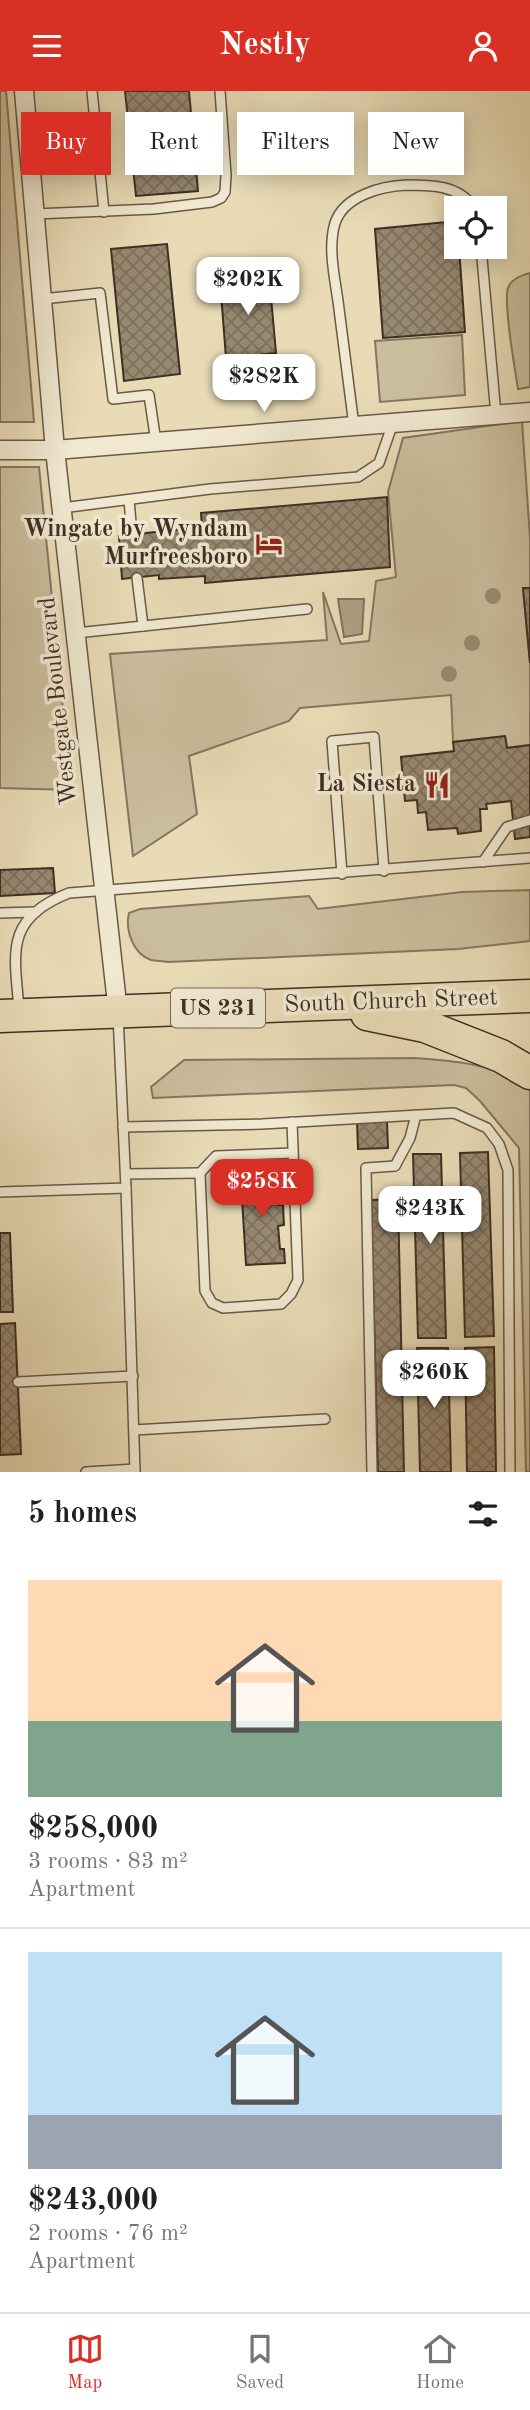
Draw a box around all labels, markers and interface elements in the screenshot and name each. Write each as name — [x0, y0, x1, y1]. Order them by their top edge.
icon: menu — [28, 27, 66, 65]
icon: person — [464, 27, 502, 65]
text: Nestly — [219, 30, 311, 62]
chip: Buy — [21, 112, 111, 175]
chip: Rent — [125, 112, 223, 175]
chip: Filters — [237, 112, 354, 175]
chip: New — [368, 112, 464, 175]
map controls — [444, 196, 507, 259]
button: locate — [444, 196, 507, 259]
pin: $202K — [199, 257, 297, 317]
text: $202K — [212, 268, 284, 291]
pin: $282K — [215, 355, 313, 414]
text: $282K — [228, 365, 300, 388]
place label: Wingate by Wyndam Murfreesboro — [23, 518, 248, 570]
hotel icon: Wingate by Wyndam Murfreesboro — [254, 529, 284, 559]
street label: Westgate Boulevard — [36, 596, 82, 806]
restaurant icon: La Siesta — [422, 770, 452, 800]
place label: La Siesta — [316, 773, 416, 797]
street label: South Church Street — [284, 986, 498, 1018]
road number: US 231 — [171, 989, 265, 1027]
pin: $258K — [213, 1159, 311, 1219]
text: $258K — [226, 1170, 298, 1193]
pin: $243K — [381, 1187, 479, 1246]
text: $243K — [394, 1197, 466, 1220]
pin: $260K — [385, 1351, 483, 1410]
text: $260K — [398, 1361, 470, 1384]
icon: filters — [464, 1495, 502, 1533]
text: 5 homes — [28, 1499, 137, 1529]
icon: home — [202, 1625, 328, 1751]
text: $258,000 — [28, 1814, 158, 1844]
text: 3 rooms · 83 m² — [28, 1850, 188, 1873]
text: Apartment — [28, 1878, 136, 1901]
icon: home — [202, 1997, 328, 2123]
text: $243,000 — [28, 2186, 158, 2216]
text: 2 rooms · 76 m² — [28, 2222, 188, 2245]
text: Apartment — [28, 2250, 136, 2273]
tab: Map — [66, 2330, 104, 2395]
tab: Saved — [236, 2330, 284, 2395]
tab: Home — [416, 2330, 464, 2395]

